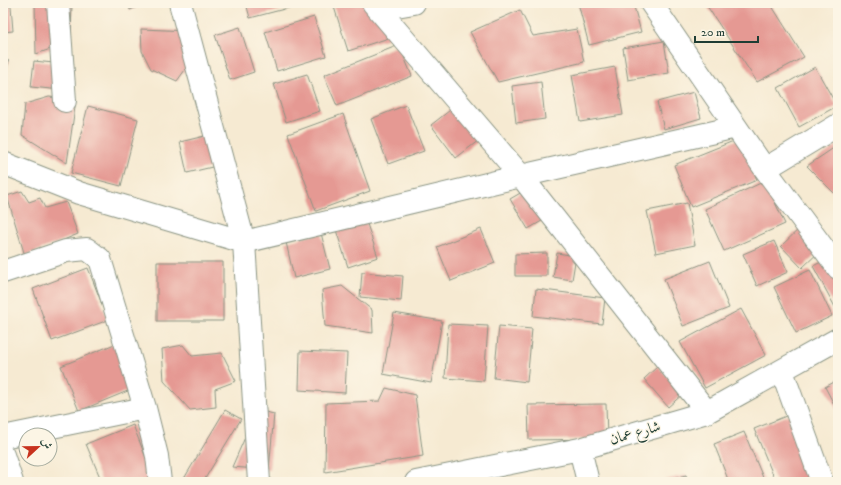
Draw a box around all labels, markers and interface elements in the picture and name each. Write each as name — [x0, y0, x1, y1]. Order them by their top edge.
scale bar — [695, 18, 758, 44]
text: 20 m — [701, 25, 725, 40]
street label: شارع عمان — [607, 417, 663, 452]
north arrow — [18, 427, 58, 467]
text: ش — [38, 436, 55, 451]

